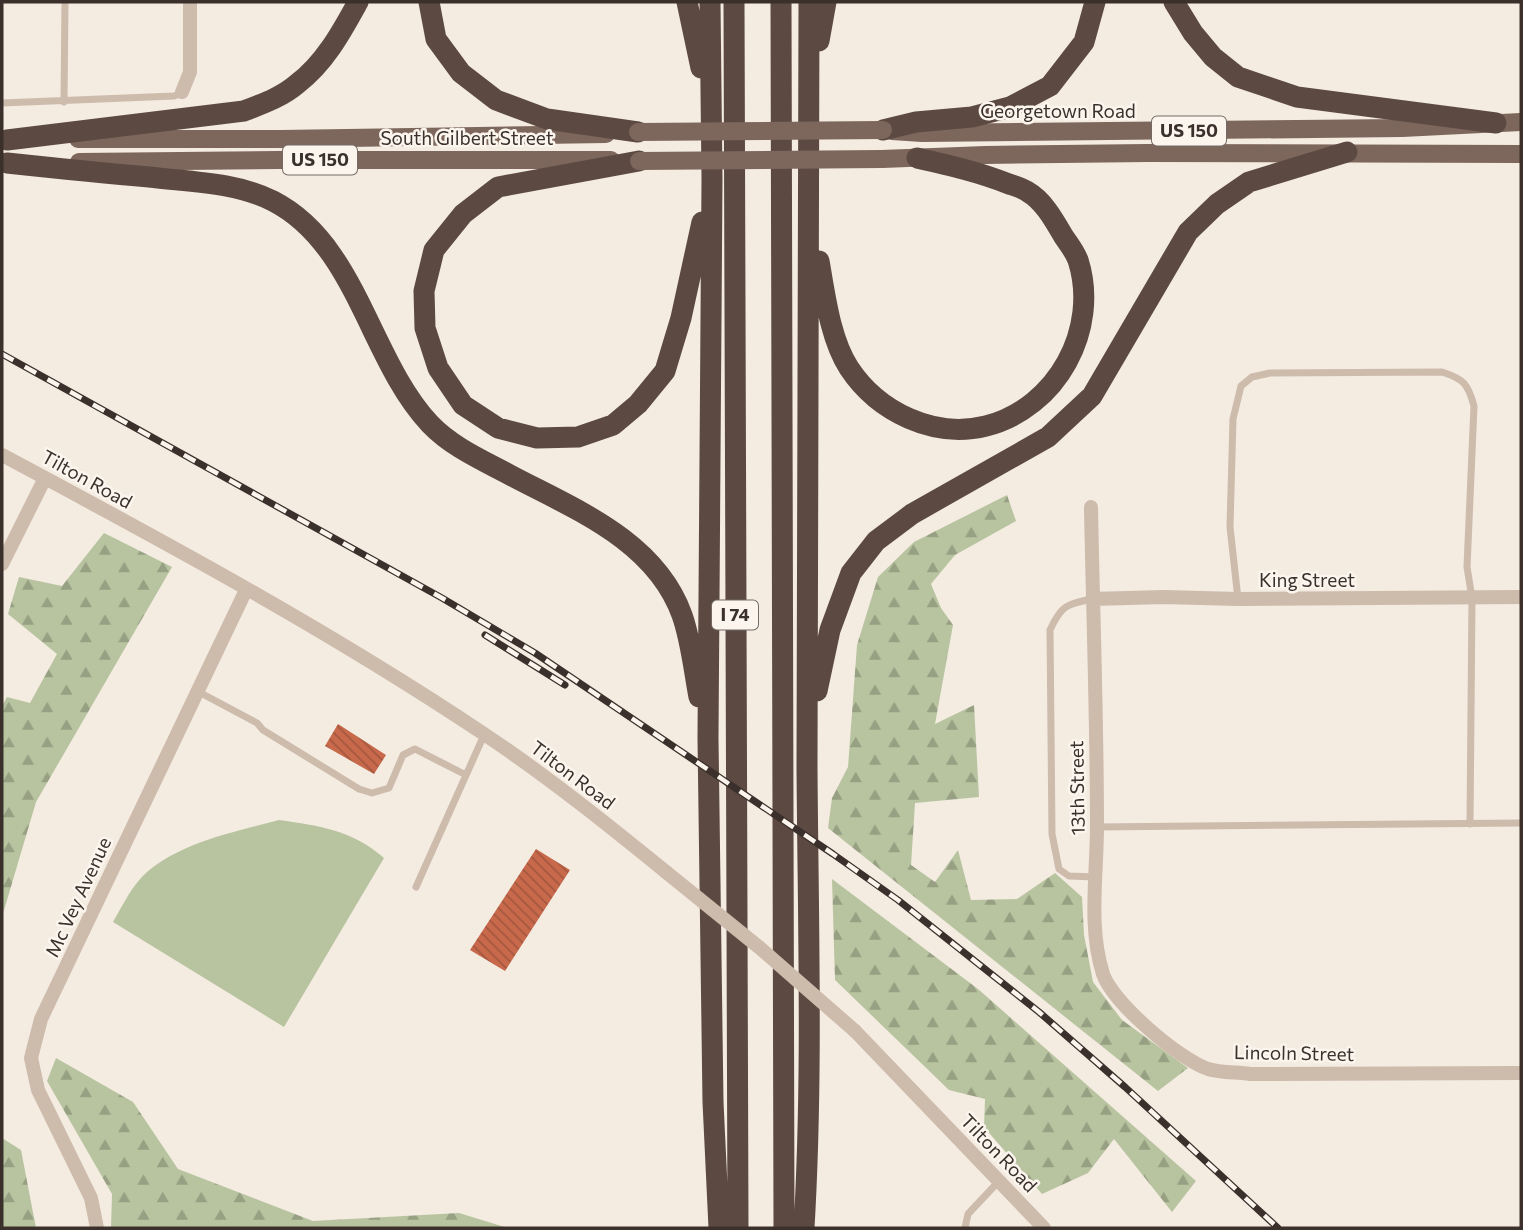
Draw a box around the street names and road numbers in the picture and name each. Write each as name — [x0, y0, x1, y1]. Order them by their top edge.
street label: Georgetown Road — [980, 99, 1136, 122]
road number: US 150 — [1152, 116, 1226, 146]
street label: South Gilbert Street — [380, 126, 554, 149]
road number: US 150 — [283, 146, 357, 174]
street label: Tilton Road — [38, 444, 136, 513]
street label: King Street — [1259, 568, 1355, 591]
road number: I 74 — [712, 600, 758, 630]
street label: Tilton Road — [527, 735, 620, 814]
street label: 13th Street — [1064, 740, 1089, 836]
street label: Mc Vey Avenue — [40, 833, 115, 960]
street label: Lincoln Street — [1234, 1040, 1355, 1065]
street label: Tilton Road — [956, 1109, 1042, 1197]

